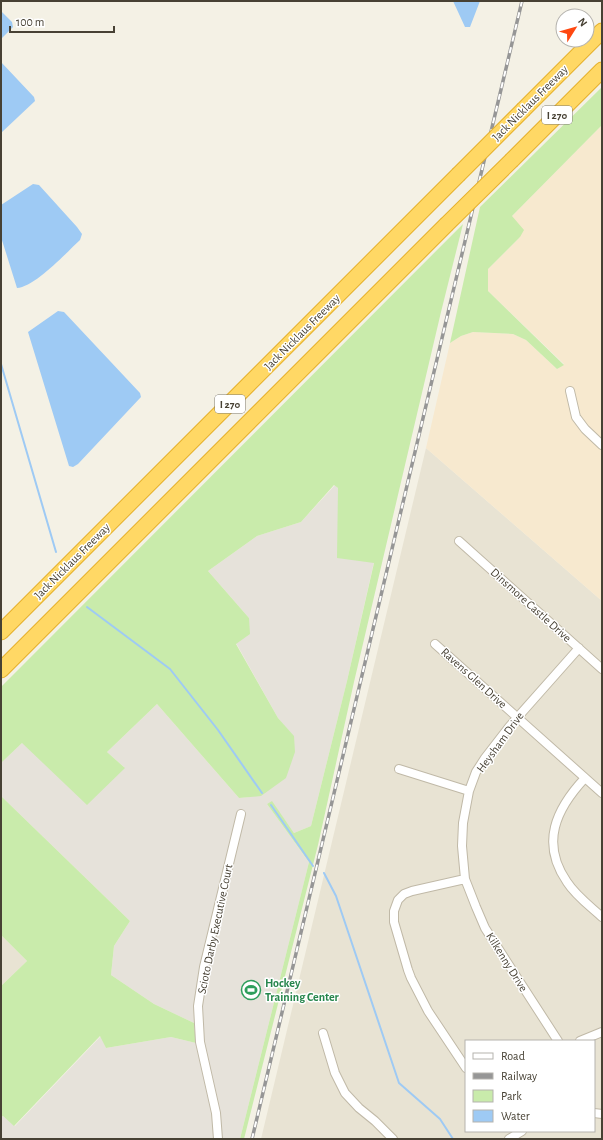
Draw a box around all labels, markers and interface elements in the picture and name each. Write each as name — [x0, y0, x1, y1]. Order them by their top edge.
scale bar — [10, 8, 114, 34]
north arrow — [555, 8, 595, 48]
text: 100 m — [16, 16, 44, 28]
text: N — [576, 16, 589, 29]
street label: Jack Nicklaus Freeway — [490, 63, 571, 144]
road number: I 270 — [542, 106, 572, 124]
street label: Jack Nicklaus Freeway — [262, 292, 343, 373]
road number: I 270 — [215, 395, 245, 413]
street label: Jack Nicklaus Freeway — [32, 521, 113, 602]
street label: Dinsmore Castle Drive — [489, 566, 573, 644]
street label: Ravens Glen Drive — [439, 646, 509, 710]
street label: Heysham Drive — [474, 710, 527, 775]
street label: Scioto Darby Executive Court — [195, 863, 236, 995]
street label: Kilkenny Drive — [483, 930, 530, 994]
place label: Hockey Training Center — [265, 977, 340, 1003]
sports icon: Hockey Training Center — [240, 979, 262, 1001]
legend — [465, 1040, 595, 1132]
text: Road — [501, 1050, 525, 1062]
text: Railway — [501, 1070, 537, 1083]
text: Park — [501, 1090, 522, 1102]
text: Water — [501, 1110, 530, 1122]

